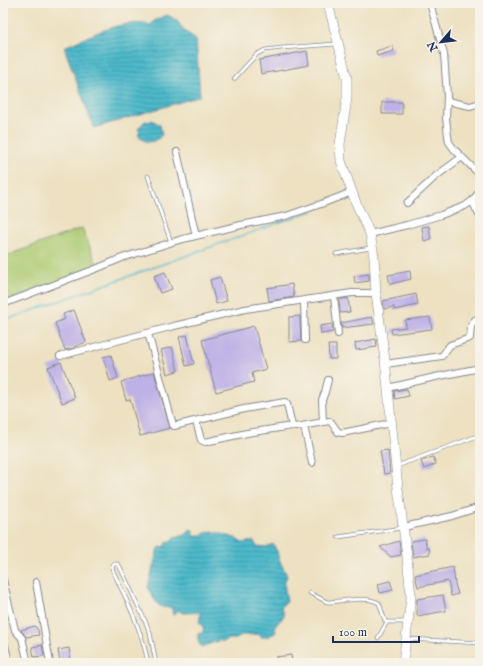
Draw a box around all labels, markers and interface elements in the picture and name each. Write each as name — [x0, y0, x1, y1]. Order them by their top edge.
north arrow — [421, 22, 461, 62]
text: N — [424, 38, 442, 55]
scale bar — [333, 618, 419, 644]
text: 100 m — [339, 625, 367, 640]

